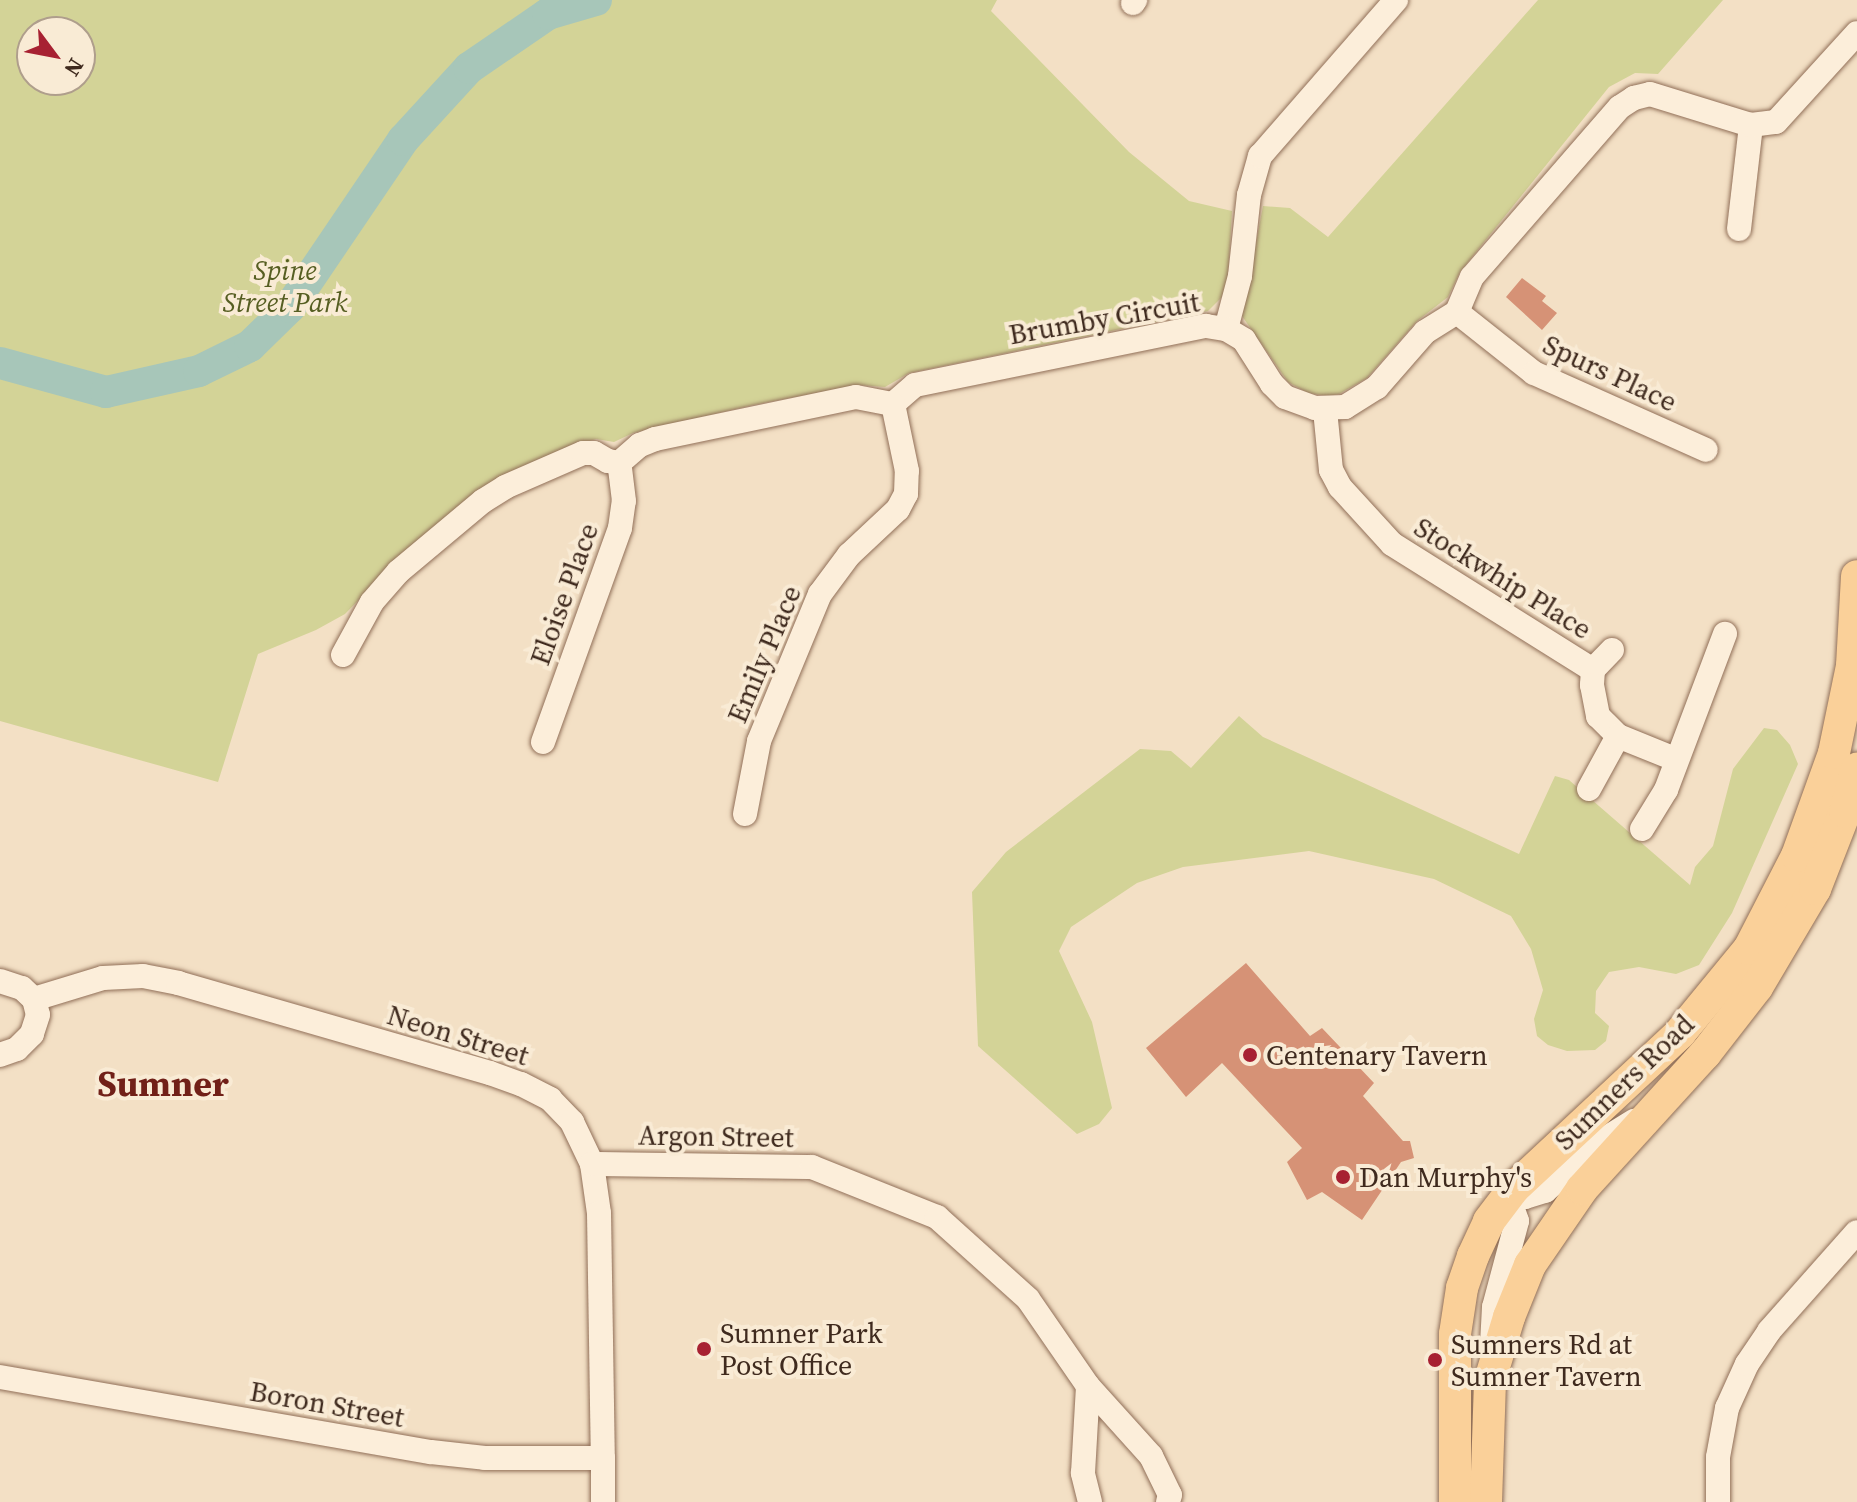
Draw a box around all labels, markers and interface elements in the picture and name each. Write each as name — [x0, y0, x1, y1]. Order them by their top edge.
north arrow — [16, 16, 96, 96]
text: N — [58, 53, 92, 82]
park label: Spine Street Park — [222, 253, 348, 319]
street label: Brumby Circuit — [1006, 285, 1202, 351]
street label: Spurs Place — [1538, 327, 1682, 419]
street label: Stockwhip Place — [1408, 510, 1598, 646]
street label: Eloise Place — [523, 518, 605, 670]
street label: Emily Place — [720, 580, 808, 728]
street label: Neon Street — [383, 998, 533, 1072]
street label: Sumners Road — [1547, 1007, 1701, 1157]
place label: Centenary Tavern — [1266, 1038, 1488, 1072]
marker: Centenary Tavern — [1241, 1046, 1259, 1064]
district label: Sumner — [97, 1062, 229, 1106]
street label: Argon Street — [638, 1118, 794, 1154]
place label: Dan Murphy's — [1359, 1160, 1532, 1194]
marker: Dan Murphy's — [1334, 1168, 1352, 1186]
place label: Sumner Park Post Office — [720, 1316, 883, 1382]
place label: Sumners Rd at Sumner Tavern — [1451, 1327, 1642, 1393]
marker: Sumner Park Post Office — [695, 1340, 713, 1358]
marker: Sumners Rd at Sumner Tavern — [1426, 1351, 1444, 1369]
street label: Boron Street — [247, 1374, 407, 1434]

